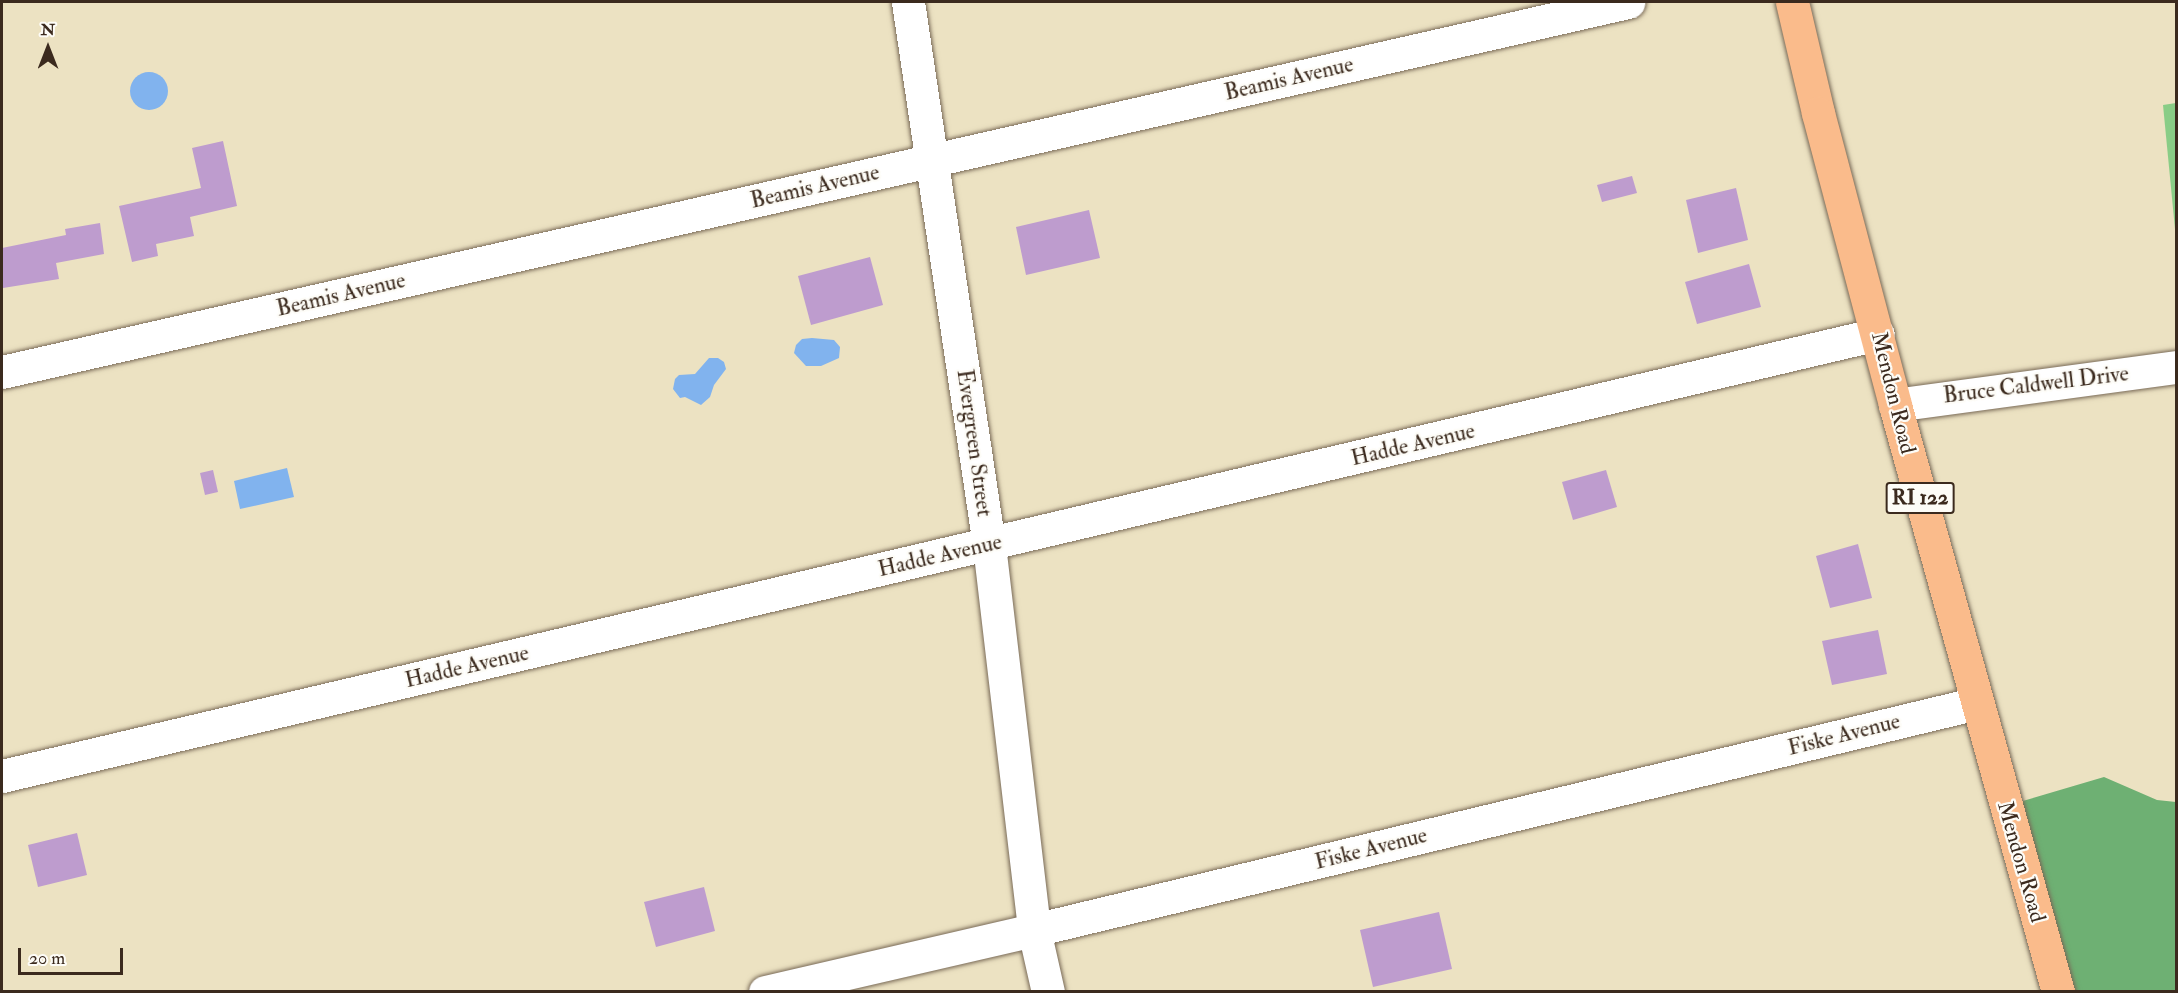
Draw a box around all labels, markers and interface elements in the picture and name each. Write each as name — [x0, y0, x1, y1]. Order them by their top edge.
north arrow — [18, 18, 78, 78]
text: N — [41, 20, 55, 40]
street label: Beamis Avenue — [1222, 51, 1356, 107]
street label: Beamis Avenue — [748, 159, 882, 215]
street label: Beamis Avenue — [274, 267, 408, 323]
street label: Mendon Road — [1865, 329, 1921, 457]
street label: Bruce Caldwell Drive — [1942, 361, 2130, 409]
street label: Evergreen Street — [951, 368, 997, 518]
street label: Hadde Avenue — [1349, 418, 1477, 472]
road number: RI 122 — [1886, 480, 1954, 516]
street label: Hadde Avenue — [876, 529, 1004, 583]
street label: Hadde Avenue — [403, 640, 531, 694]
street label: Fiske Avenue — [1785, 708, 1903, 762]
street label: Mendon Road — [1991, 798, 2051, 926]
street label: Fiske Avenue — [1312, 822, 1430, 876]
scale bar — [21, 936, 126, 974]
text: 20 m — [29, 947, 65, 970]

